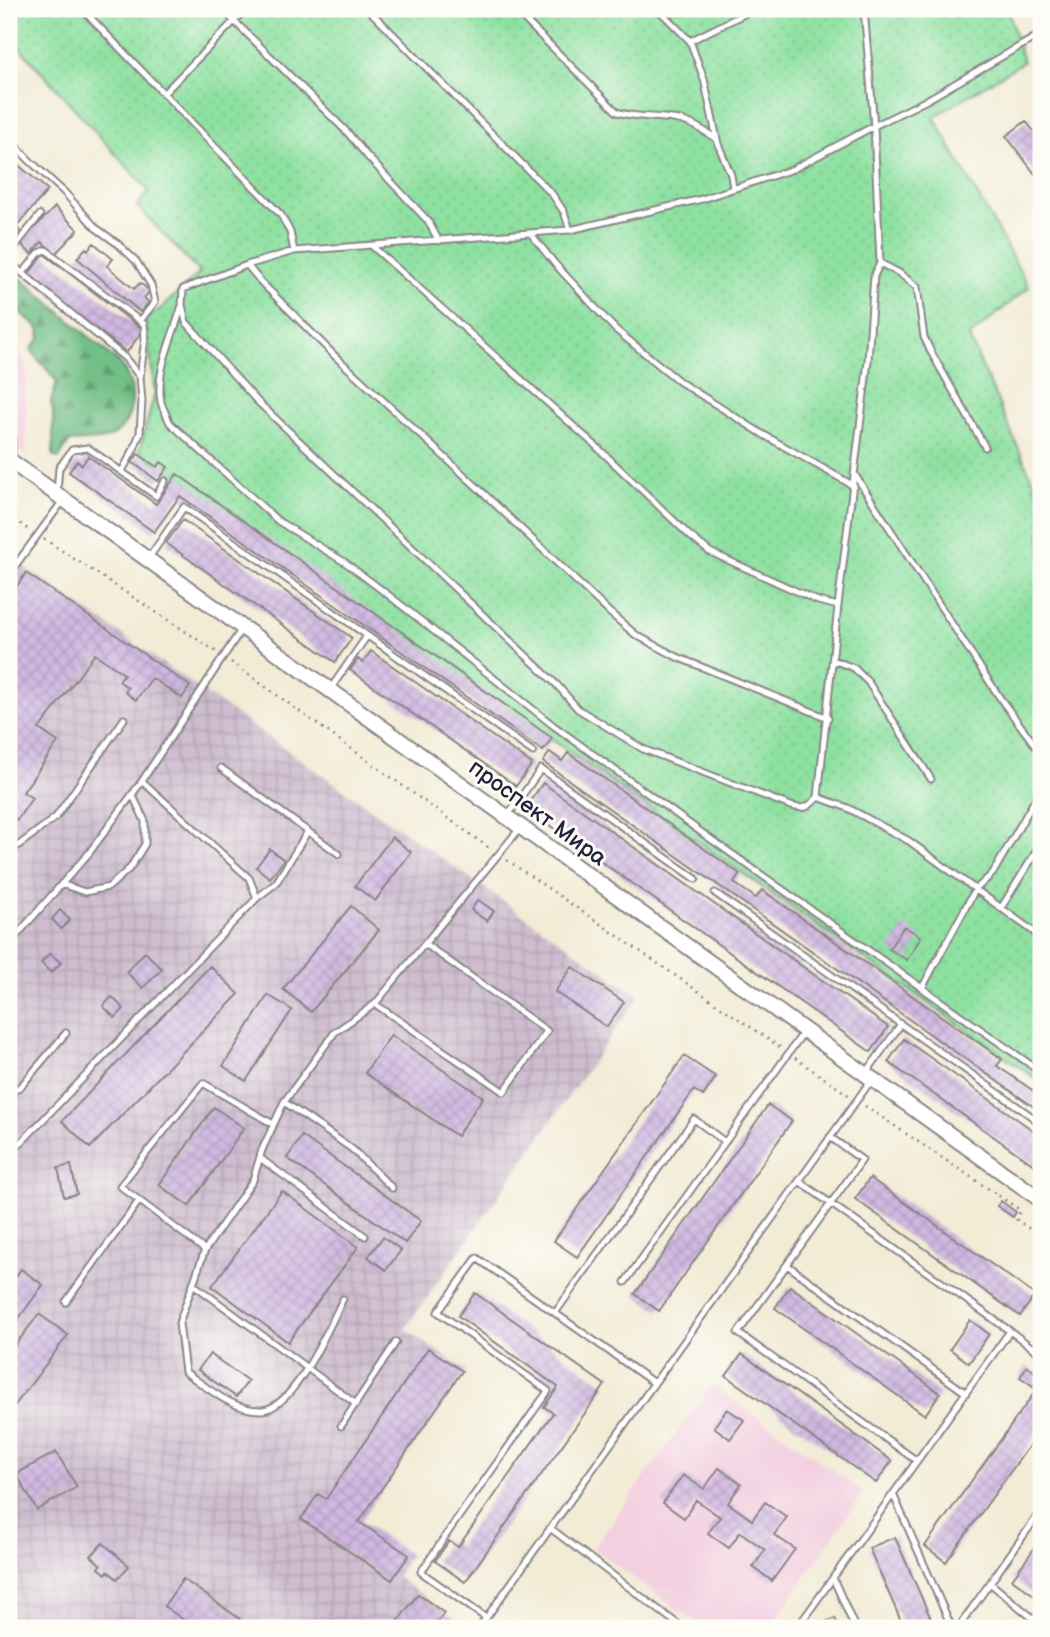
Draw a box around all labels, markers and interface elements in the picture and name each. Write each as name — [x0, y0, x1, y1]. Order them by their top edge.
street label: проспект Мира — [463, 753, 612, 872]

